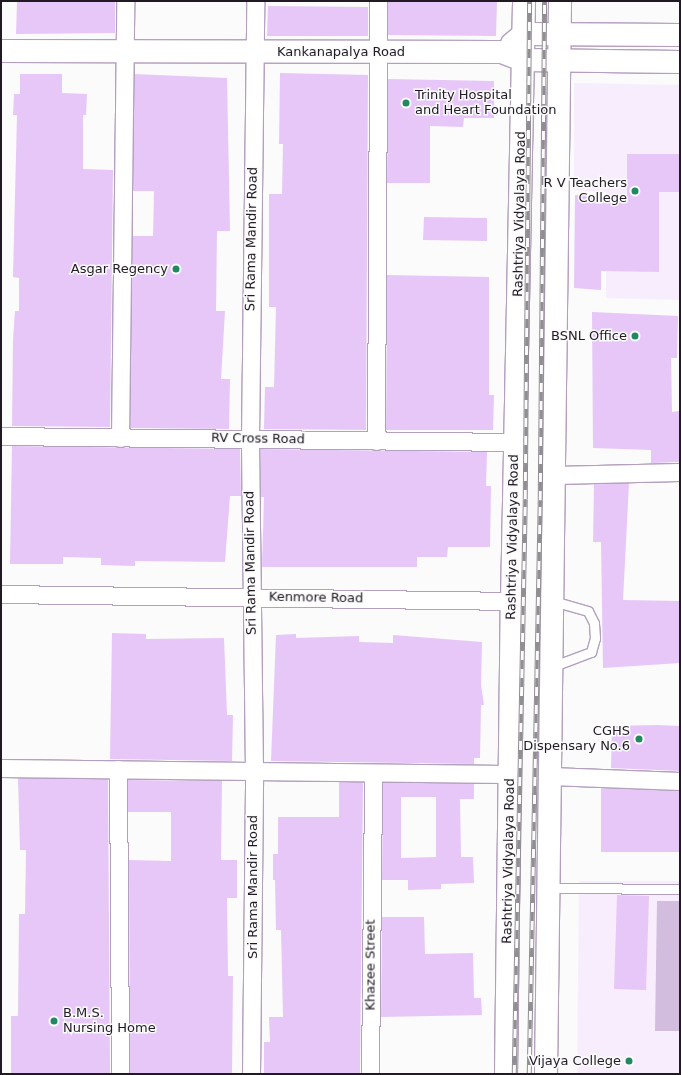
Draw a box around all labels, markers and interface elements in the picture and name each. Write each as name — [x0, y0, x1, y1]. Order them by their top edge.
street label: Kankanapalya Road — [277, 44, 405, 60]
place label: Trinity Hospital and Heart Foundation — [415, 88, 556, 119]
marker: Trinity Hospital and Heart Foundation — [400, 97, 412, 109]
street label: Rashtriya Vidyalaya Road — [511, 131, 529, 297]
street label: Sri Rama Mandir Road — [243, 167, 261, 311]
place label: R V Teachers College — [544, 176, 627, 207]
marker: R V Teachers College — [630, 186, 640, 196]
place label: Asgar Regency — [71, 261, 168, 277]
marker: Asgar Regency — [171, 264, 181, 274]
place label: BSNL Office — [551, 328, 627, 344]
marker: BSNL Office — [630, 331, 640, 341]
street label: RV Cross Road — [211, 430, 305, 448]
street label: Rashtriya Vidyalaya Road — [504, 454, 522, 620]
street label: Sri Rama Mandir Road — [242, 491, 260, 635]
street label: Kenmore Road — [269, 589, 363, 607]
place label: CGHS Dispensary No.6 — [523, 724, 630, 755]
marker: CGHS Dispensary No.6 — [633, 733, 645, 745]
street label: Rashtriya Vidyalaya Road — [500, 778, 518, 944]
street label: Sri Rama Mandir Road — [245, 815, 261, 959]
street label: Khazee Street — [363, 919, 379, 1011]
place label: B.M.S. Nursing Home — [63, 1006, 156, 1037]
marker: B.M.S. Nursing Home — [48, 1015, 60, 1027]
place label: Vijaya College — [529, 1053, 621, 1069]
marker: Vijaya College — [624, 1056, 634, 1066]

